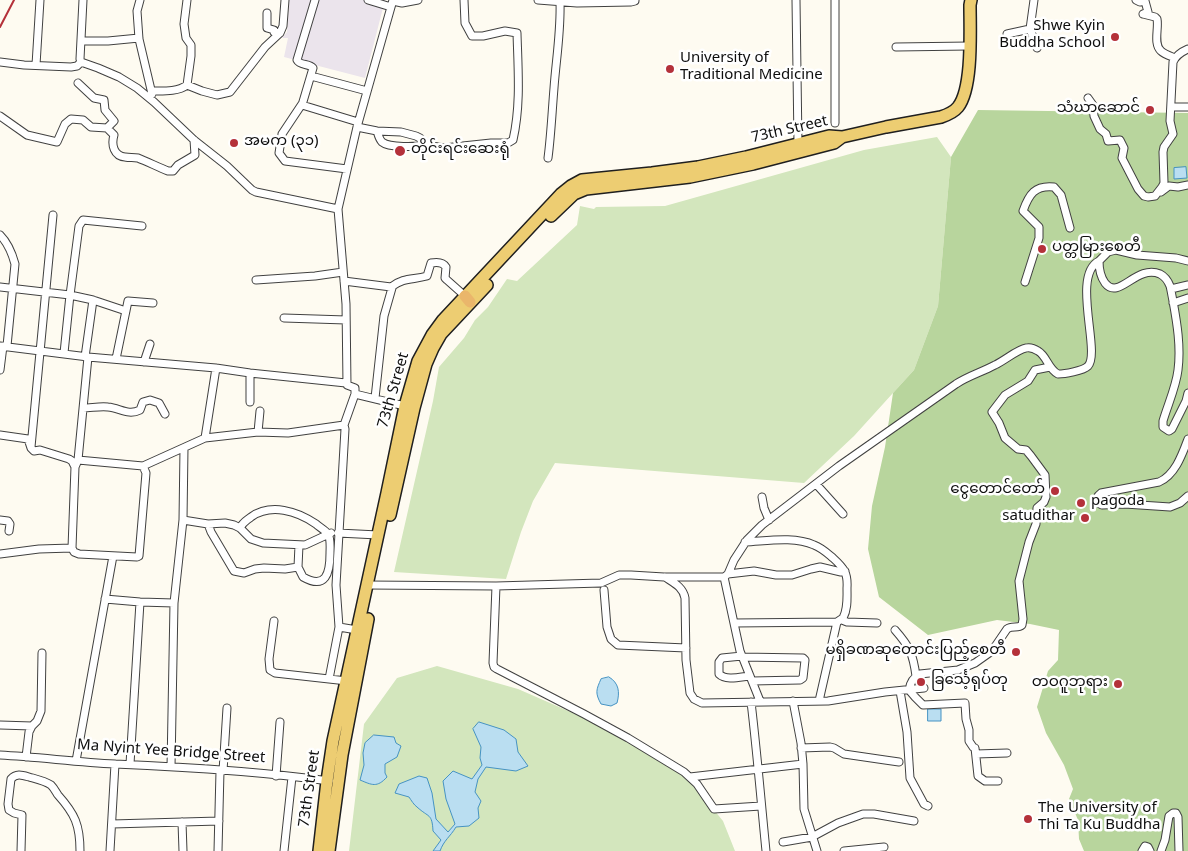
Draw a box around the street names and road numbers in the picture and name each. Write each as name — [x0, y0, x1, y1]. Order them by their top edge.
street label: 73th Street — [750, 114, 830, 150]
street label: 73th Street — [377, 351, 415, 431]
street label: Ma Nyint Yee Bridge Street — [76, 738, 266, 770]
street label: 73th Street — [298, 749, 326, 829]

